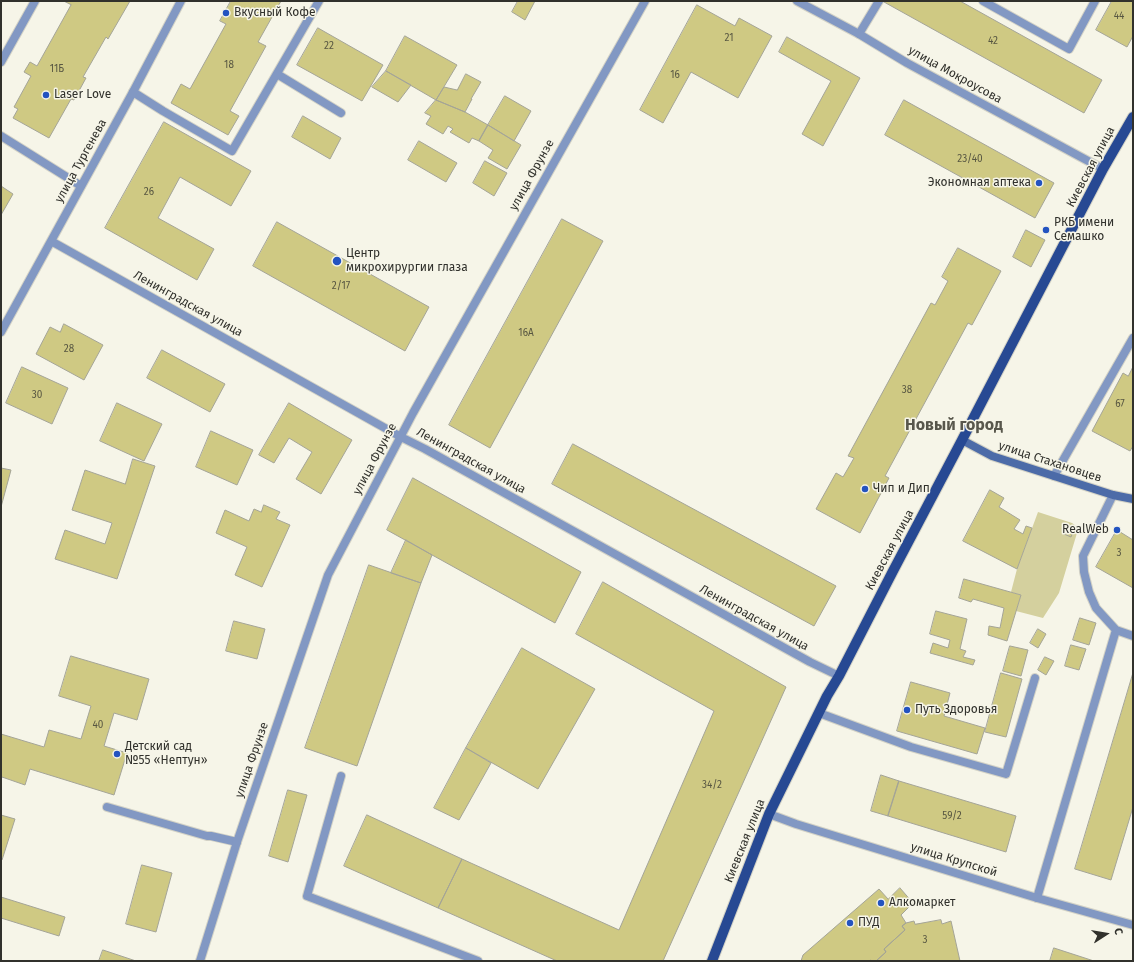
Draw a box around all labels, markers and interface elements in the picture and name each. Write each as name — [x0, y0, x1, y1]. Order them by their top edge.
place label: Вкусный Кофе — [234, 6, 316, 20]
marker: Вкусный Кофе — [221, 8, 231, 18]
house number: 44 — [1114, 10, 1124, 22]
house number: 21 — [724, 32, 734, 44]
house number: 42 — [988, 35, 998, 47]
house number: 22 — [324, 40, 334, 52]
street label: улица Мокроусова — [906, 43, 1004, 107]
house number: 18 — [224, 59, 234, 71]
house number: 11Б — [50, 63, 64, 75]
house number: 16 — [670, 69, 680, 81]
place label: Laser Love — [54, 88, 111, 102]
marker: Laser Love — [41, 90, 51, 100]
street label: улица Тургенева — [52, 117, 110, 205]
street label: Киевская улица — [1064, 124, 1118, 210]
street label: улица Фрунзе — [507, 137, 557, 213]
house number: 23/40 — [957, 153, 983, 165]
place label: Экономная аптека — [928, 176, 1031, 190]
marker: Экономная аптека — [1034, 178, 1044, 188]
house number: 26 — [144, 186, 154, 198]
place label: РКБ имени Семашко — [1054, 216, 1114, 244]
marker: РКБ имени Семашко — [1041, 225, 1051, 235]
place label: Центр микрохирургии глаза — [346, 247, 468, 275]
marker: Центр микрохирургии глаза — [331, 255, 343, 267]
street label: Ленинградская улица — [131, 268, 245, 340]
house number: 2/17 — [332, 280, 350, 292]
house number: 16А — [518, 327, 534, 339]
house number: 28 — [64, 343, 74, 355]
house number: 38 — [902, 384, 912, 396]
house number: 30 — [32, 389, 42, 401]
house number: 67 — [1115, 398, 1125, 410]
district label: Новый город — [905, 416, 1003, 436]
street label: улица Фрунзе — [350, 421, 400, 497]
street label: Ленинградская улица — [414, 425, 528, 497]
street label: улица Стахановцев — [997, 439, 1103, 485]
place label: Чип и Дип — [873, 482, 930, 496]
marker: Чип и Дип — [860, 484, 870, 494]
street label: Киевская улица — [863, 507, 917, 593]
place label: RealWeb — [1062, 523, 1109, 537]
marker: RealWeb — [1112, 525, 1122, 535]
house number: 3 — [1117, 547, 1121, 559]
street label: Ленинградская улица — [697, 582, 811, 654]
place label: Путь Здоровья — [915, 703, 997, 717]
marker: Путь Здоровья — [902, 705, 912, 715]
house number: 40 — [93, 719, 103, 731]
street label: улица Фрунзе — [232, 720, 272, 800]
place label: Детский сад №55 «Нептун» — [125, 740, 208, 768]
marker: Детский сад №55 «Нептун» — [112, 749, 122, 759]
house number: 34/2 — [702, 779, 722, 791]
street label: Киевская улица — [722, 797, 768, 885]
house number: 59/2 — [942, 810, 962, 822]
street label: улица Крупской — [909, 840, 999, 880]
place label: Алкомаркет — [889, 896, 955, 910]
marker: Алкомаркет — [876, 898, 886, 908]
north arrow — [1086, 914, 1126, 954]
place label: ПУД — [858, 916, 880, 930]
marker: ПУД — [845, 918, 855, 928]
text: С — [1111, 927, 1125, 936]
house number: 3 — [923, 934, 927, 946]

